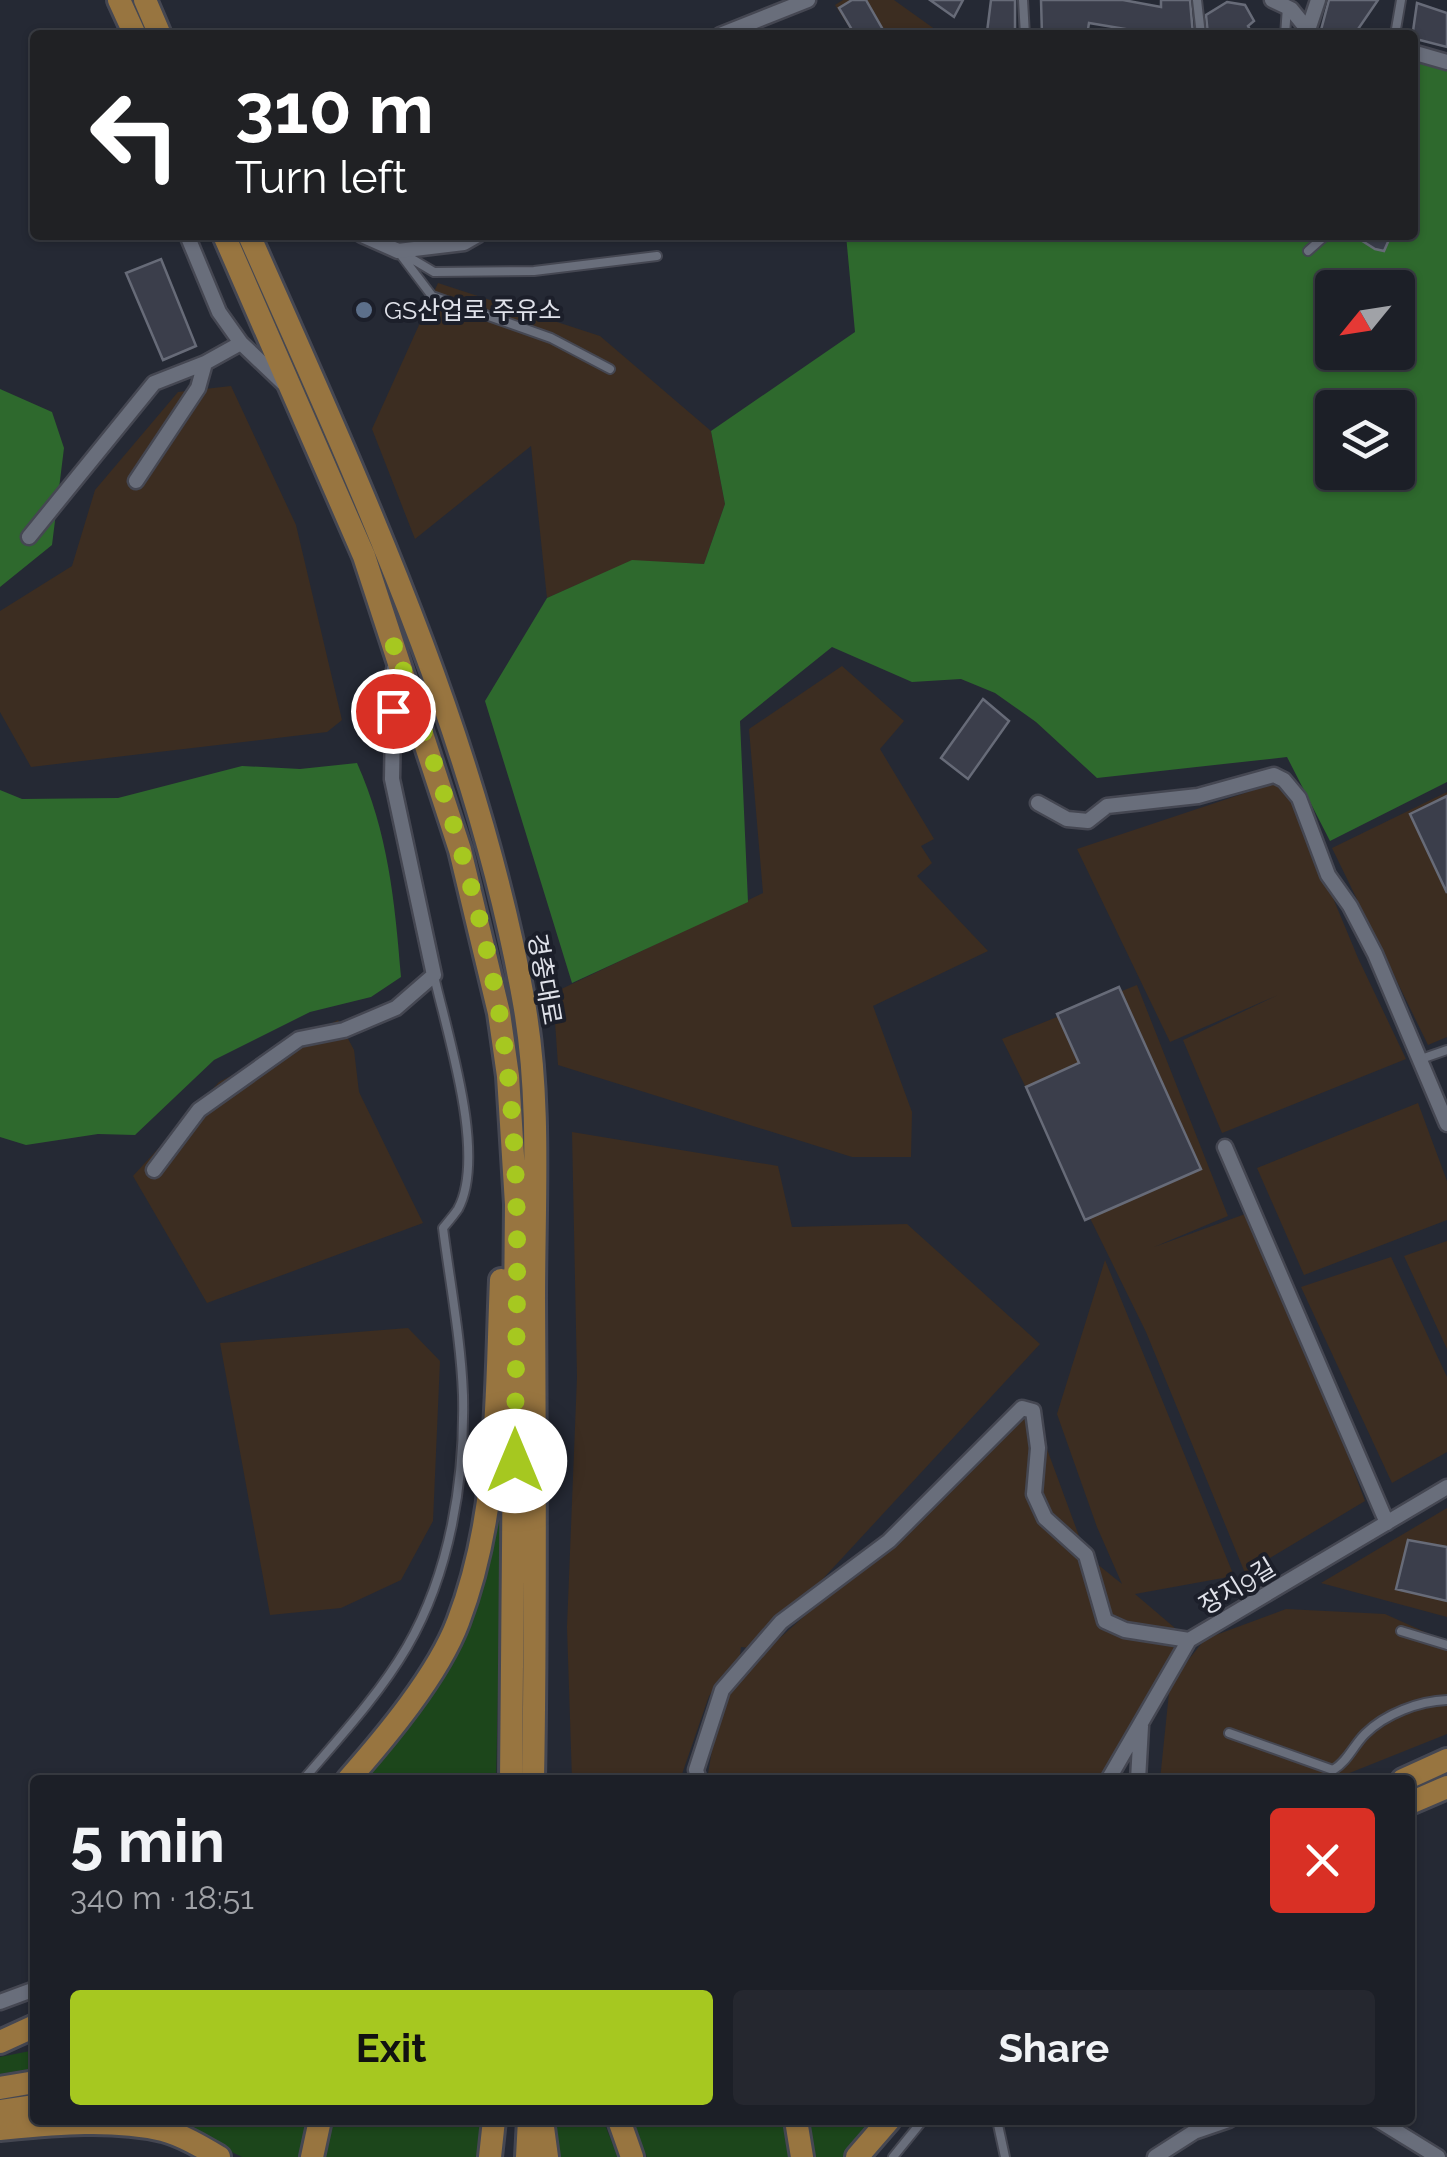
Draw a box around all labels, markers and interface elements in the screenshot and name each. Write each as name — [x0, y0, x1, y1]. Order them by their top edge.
text: 310 m — [235, 67, 434, 149]
icon: left — [70, 70, 200, 200]
text: Turn left — [235, 151, 407, 204]
north arrow — [1315, 270, 1415, 370]
map controls — [1315, 270, 1415, 490]
place label: GS산업로 주유소 — [384, 295, 561, 325]
marker: GS산업로 주유소 — [353, 299, 375, 321]
button: layers — [1315, 390, 1415, 490]
pin — [351, 669, 436, 754]
icon: arrive — [366, 684, 421, 739]
street label: 경충대로 — [522, 931, 568, 1027]
position arrow — [463, 1409, 567, 1513]
street label: 장지9길 — [1193, 1552, 1281, 1620]
text: 5 min — [70, 1806, 225, 1876]
button: close — [1270, 1808, 1375, 1913]
text: 340 m · 18:51 — [70, 1879, 254, 1916]
button: Exit — [70, 1990, 713, 2105]
button: Share — [733, 1990, 1375, 2105]

